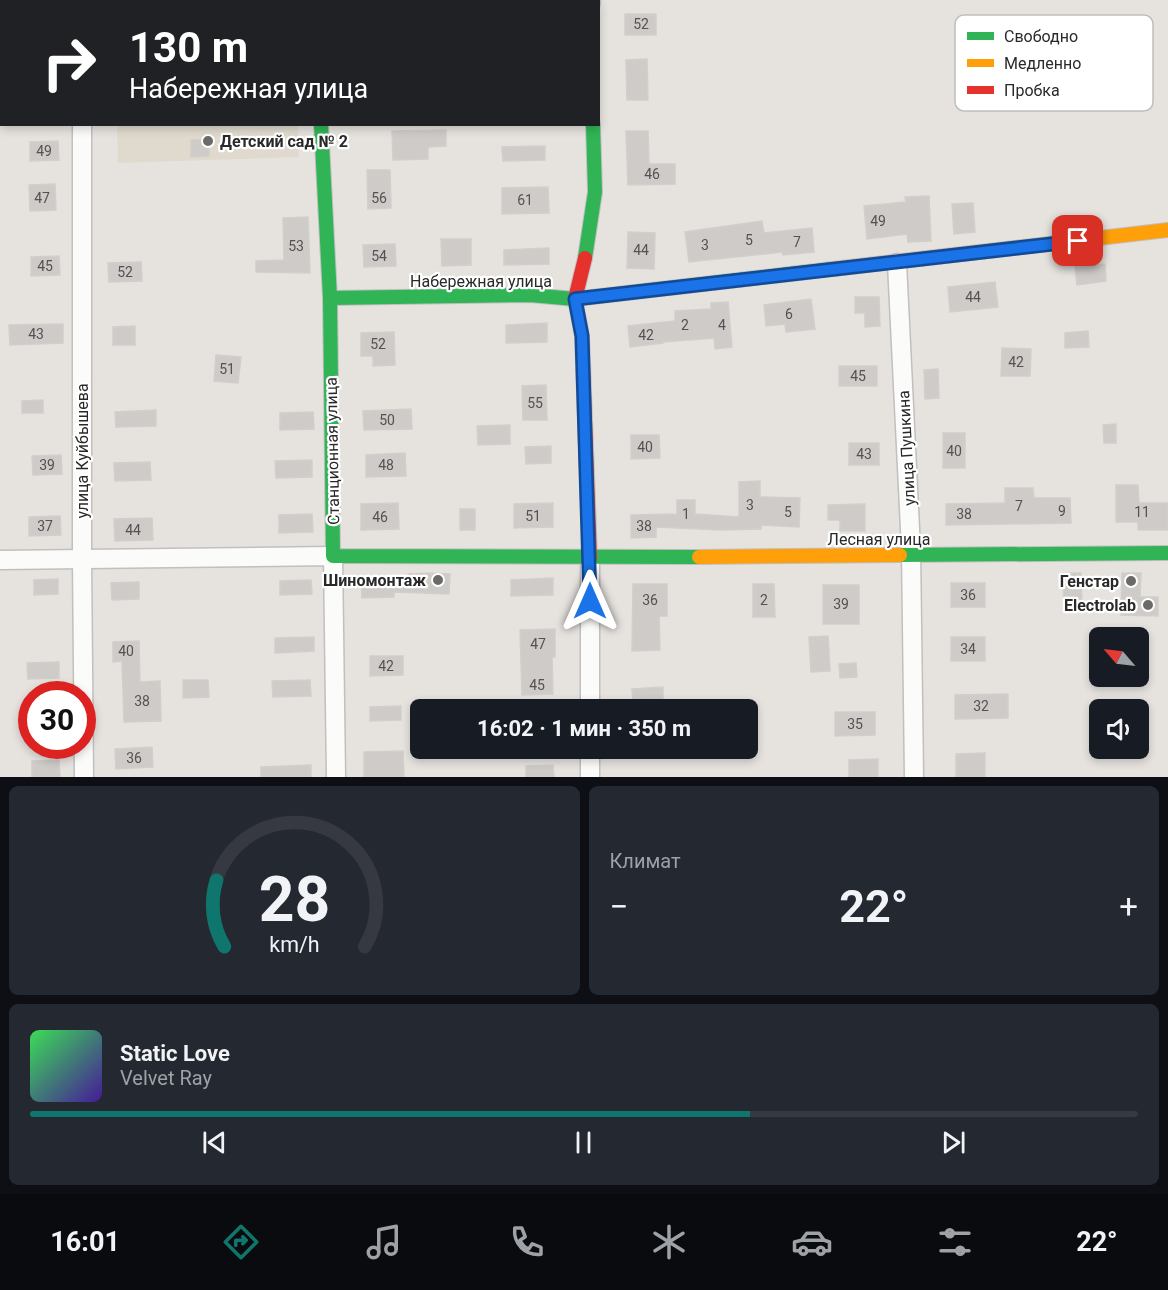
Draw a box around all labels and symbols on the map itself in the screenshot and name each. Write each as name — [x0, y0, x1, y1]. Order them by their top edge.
legend — [955, 15, 1153, 111]
house number: 52 — [633, 16, 649, 32]
text: Свободно — [1004, 27, 1078, 46]
text: Медленно — [1004, 54, 1081, 73]
text: Пробка — [1004, 81, 1060, 100]
place label: Детский сад № 2 — [220, 132, 348, 151]
marker: Детский сад № 2 — [201, 134, 215, 148]
house number: 49 — [36, 143, 52, 159]
house number: 46 — [644, 166, 660, 182]
house number: 47 — [34, 190, 50, 206]
house number: 56 — [371, 190, 387, 206]
house number: 61 — [517, 192, 533, 208]
house number: 49 — [870, 213, 886, 229]
pin — [1052, 215, 1103, 266]
house number: 5 — [745, 232, 753, 248]
house number: 7 — [793, 234, 801, 250]
house number: 3 — [701, 237, 709, 253]
house number: 53 — [288, 238, 304, 254]
house number: 44 — [633, 242, 649, 258]
house number: 54 — [371, 248, 387, 264]
house number: 45 — [37, 258, 53, 274]
house number: 52 — [117, 264, 133, 280]
street label: Набережная улица — [410, 272, 552, 291]
house number: 44 — [965, 289, 981, 305]
house number: 6 — [785, 306, 793, 322]
house number: 2 — [681, 317, 689, 333]
house number: 4 — [718, 317, 726, 333]
house number: 43 — [28, 326, 44, 342]
house number: 42 — [638, 327, 654, 343]
house number: 52 — [370, 336, 386, 352]
house number: 42 — [1008, 354, 1024, 370]
house number: 51 — [219, 361, 235, 377]
house number: 45 — [850, 368, 866, 384]
street label: Станционная улица — [322, 377, 343, 525]
street label: улица Куйбышева — [73, 383, 92, 519]
street label: улица Пушкина — [894, 390, 919, 506]
house number: 55 — [527, 395, 543, 411]
house number: 50 — [379, 412, 395, 428]
house number: 40 — [637, 439, 653, 455]
house number: 40 — [946, 443, 962, 459]
house number: 43 — [856, 446, 872, 462]
house number: 39 — [39, 457, 55, 473]
house number: 48 — [378, 457, 394, 473]
house number: 3 — [746, 497, 754, 513]
house number: 7 — [1015, 498, 1023, 514]
house number: 9 — [1058, 503, 1066, 519]
house number: 5 — [784, 504, 792, 520]
house number: 11 — [1134, 504, 1150, 520]
house number: 1 — [682, 506, 690, 522]
house number: 38 — [956, 506, 972, 522]
house number: 51 — [525, 508, 541, 524]
house number: 46 — [372, 509, 388, 525]
house number: 37 — [37, 518, 53, 534]
house number: 38 — [636, 518, 652, 534]
house number: 44 — [125, 522, 141, 538]
street label: Лесная улица — [828, 530, 930, 549]
position arrow — [558, 569, 622, 633]
place label: Шиномонтаж — [323, 571, 426, 590]
place label: Генстар — [1060, 572, 1119, 591]
marker: Шиномонтаж — [431, 573, 445, 587]
marker: Генстар — [1124, 574, 1138, 588]
house number: 36 — [960, 587, 976, 603]
house number: 36 — [642, 592, 658, 608]
house number: 2 — [760, 592, 768, 608]
house number: 39 — [833, 596, 849, 612]
place label: Electrolab — [1064, 596, 1136, 615]
marker: Electrolab — [1141, 598, 1155, 612]
north arrow — [1089, 627, 1149, 687]
house number: 47 — [530, 636, 546, 652]
house number: 34 — [960, 641, 976, 657]
house number: 40 — [118, 643, 134, 659]
house number: 42 — [378, 658, 394, 674]
house number: 45 — [529, 677, 545, 693]
speed limit sign: 30 — [18, 681, 96, 759]
house number: 38 — [134, 693, 150, 709]
house number: 32 — [973, 698, 989, 714]
house number: 35 — [847, 716, 863, 732]
house number: 36 — [126, 750, 142, 766]

